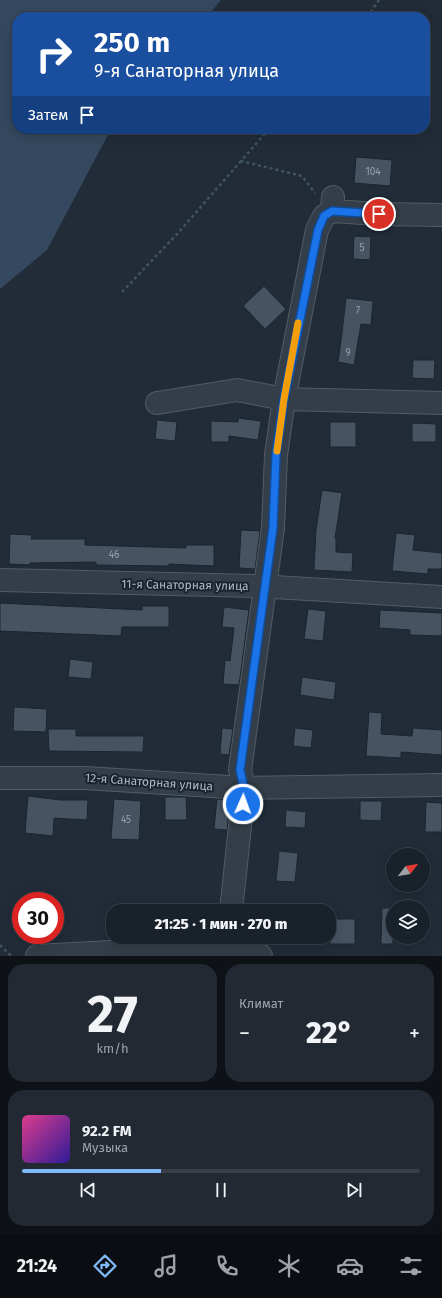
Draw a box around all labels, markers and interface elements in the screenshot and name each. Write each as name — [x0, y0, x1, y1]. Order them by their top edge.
text: 250 m — [94, 26, 170, 59]
icon: right — [28, 28, 80, 80]
text: 9-я Санаторная улица — [94, 60, 279, 82]
icon: arrive — [76, 104, 98, 126]
text: Затем — [28, 106, 68, 124]
house number: 104 — [365, 166, 381, 178]
pin — [362, 197, 396, 231]
icon: arrive — [368, 203, 390, 225]
house number: 5 — [359, 242, 365, 254]
house number: 7 — [356, 305, 361, 317]
house number: 9 — [345, 347, 351, 359]
house number: 46 — [109, 549, 119, 561]
street label: 11-я Санаторная улица — [121, 577, 249, 593]
street label: 12-я Санаторная улица — [85, 771, 213, 793]
position arrow — [222, 783, 264, 825]
house number: 45 — [121, 814, 131, 826]
north arrow — [386, 848, 430, 892]
map controls — [386, 848, 430, 944]
speed limit sign: 30 — [12, 892, 64, 944]
button: layers — [386, 900, 430, 944]
text: 21:25 · 1 мин · 270 m — [155, 915, 287, 933]
text: 27 — [87, 983, 138, 1046]
text: Климат — [239, 996, 283, 1011]
text: 22° — [306, 1015, 353, 1051]
text: − — [239, 1020, 250, 1047]
text: + — [409, 1020, 420, 1047]
text: km/h — [96, 1041, 129, 1056]
text: 92.2 FM — [82, 1122, 131, 1140]
text: Музыка — [82, 1140, 128, 1155]
icon: previous — [77, 1179, 99, 1201]
icon: pause — [210, 1179, 232, 1201]
icon: next — [343, 1179, 365, 1201]
icon: directions — [91, 1252, 119, 1280]
icon: music — [152, 1252, 180, 1280]
icon: phone — [213, 1252, 241, 1280]
icon: climate — [275, 1252, 303, 1280]
icon: car — [336, 1252, 364, 1280]
icon: filters — [397, 1252, 425, 1280]
text: 21:24 — [17, 1255, 57, 1277]

